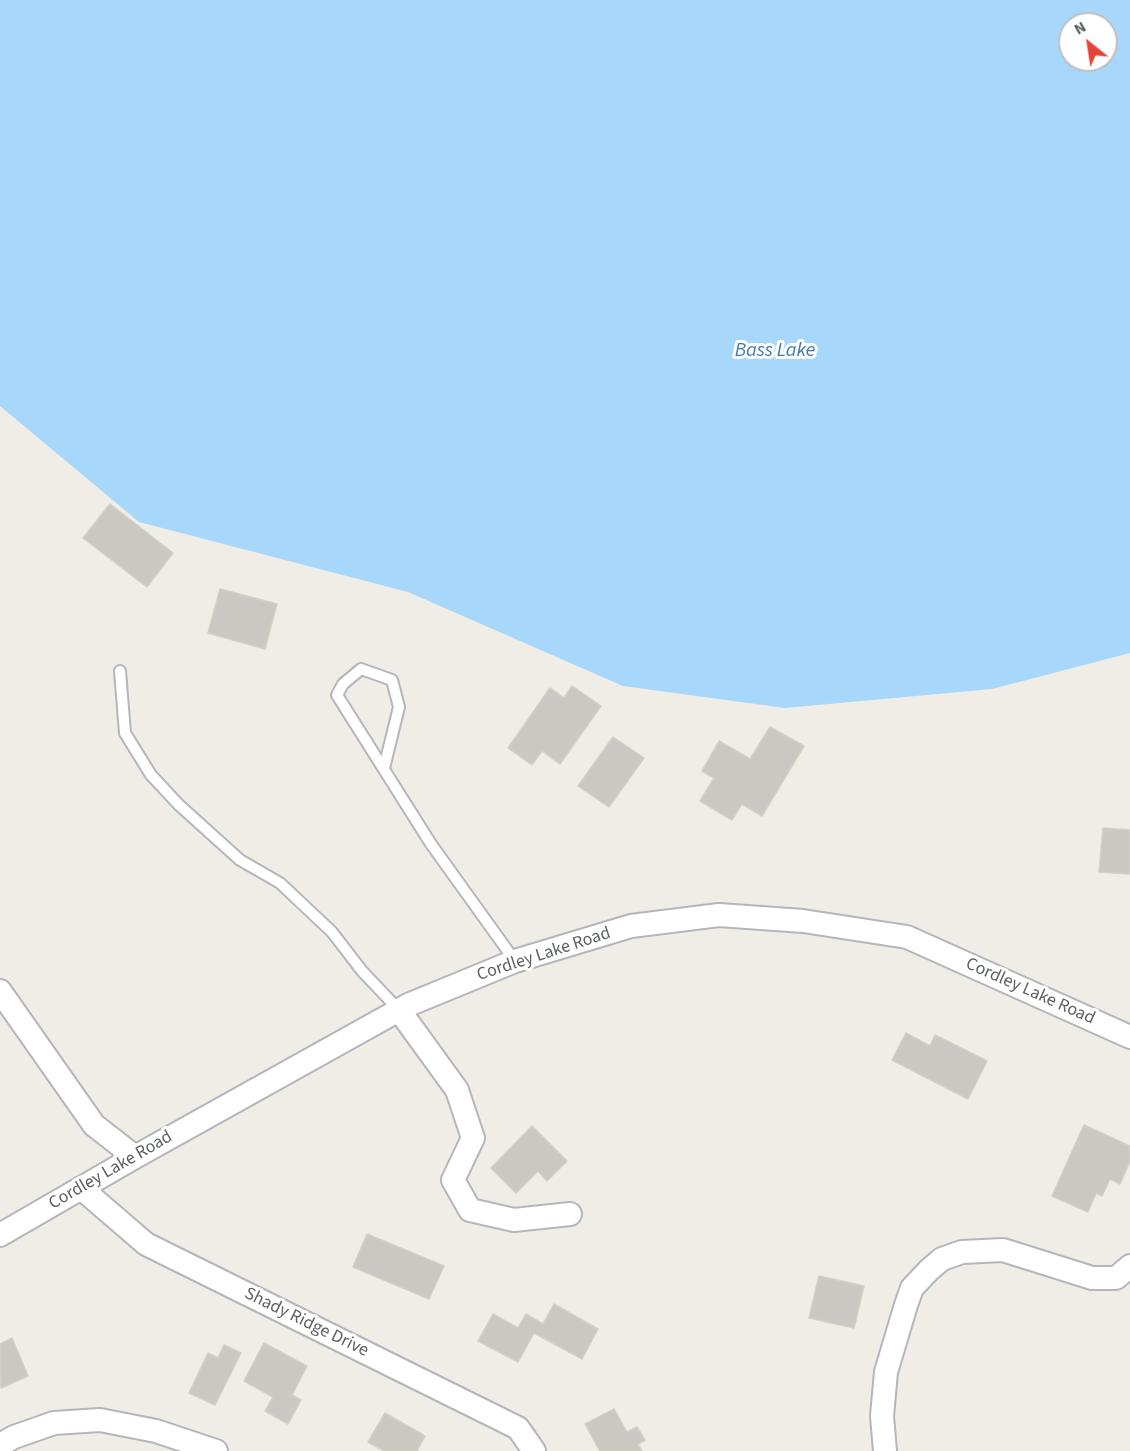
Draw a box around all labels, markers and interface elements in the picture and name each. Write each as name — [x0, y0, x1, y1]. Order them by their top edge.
north arrow — [1058, 12, 1118, 72]
text: N — [1070, 16, 1090, 40]
water label: Bass Lake — [735, 340, 815, 364]
street label: Cordley Lake Road — [474, 923, 614, 987]
street label: Cordley Lake Road — [962, 954, 1098, 1030]
street label: Cordley Lake Road — [45, 1127, 177, 1215]
street label: Shady Ridge Drive — [240, 1284, 372, 1362]

